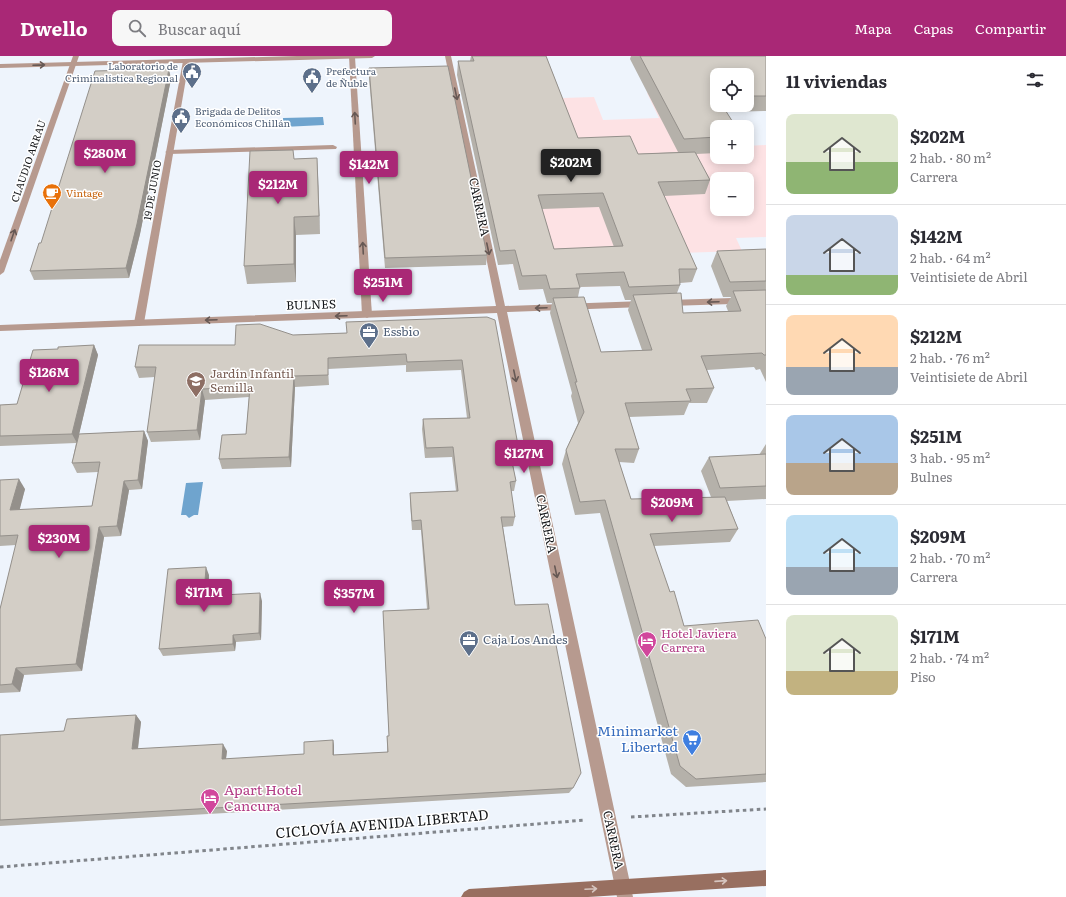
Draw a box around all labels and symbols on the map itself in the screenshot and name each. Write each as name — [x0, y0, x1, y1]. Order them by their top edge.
place label: Laboratorio de Criminalística Regional — [65, 58, 179, 85]
one-way arrow — [32, 61, 45, 69]
public building icon: Laboratorio de Criminalística Regional — [181, 61, 203, 89]
place label: Prefectura de Ñuble — [326, 63, 377, 90]
public building icon: Prefectura de Ñuble — [301, 66, 323, 94]
one-way arrow — [452, 87, 460, 100]
place label: Brigada de Delitos Económicos Chillán — [195, 103, 290, 130]
public building icon: Brigada de Delitos Económicos Chillán — [170, 106, 192, 134]
one-way arrow — [352, 112, 359, 125]
street label: CLAUDIO ARRAU — [6, 118, 49, 204]
pin: $280M — [77, 140, 133, 174]
pin: $202M — [543, 149, 599, 183]
pin: $142M — [341, 151, 397, 185]
street label: 19 DE JUNIO — [139, 158, 164, 221]
pin: $212M — [250, 171, 306, 205]
street label: CARRERA — [465, 176, 495, 238]
cafe icon: Vintage — [41, 182, 63, 210]
place label: Vintage — [66, 185, 103, 200]
one-way arrow — [10, 228, 17, 241]
one-way arrow — [359, 242, 366, 255]
one-way arrow — [485, 242, 493, 255]
pin: $251M — [355, 269, 411, 303]
street label: BULNES — [286, 294, 336, 314]
one-way arrow — [707, 298, 720, 306]
one-way arrow — [535, 304, 548, 312]
one-way arrow — [335, 312, 348, 319]
one-way arrow — [205, 317, 218, 324]
office icon: Essbio — [358, 321, 380, 349]
place label: Essbio — [383, 322, 420, 340]
pin: $126M — [21, 359, 77, 393]
place label: Jardín Infantil Semilla — [210, 364, 294, 396]
one-way arrow — [511, 369, 519, 382]
school or university icon: Jardín Infantil Semilla — [185, 370, 207, 398]
pin: $127M — [496, 440, 552, 474]
pin: $209M — [644, 489, 700, 523]
street label: CARRERA — [532, 493, 562, 555]
pin: $230M — [31, 525, 87, 559]
one-way arrow — [553, 565, 561, 578]
pin: $171M — [176, 579, 232, 613]
pin: $357M — [326, 580, 382, 614]
place label: Hotel Javiera Carrera — [661, 624, 737, 656]
office icon: Caja Los Andes — [458, 629, 480, 657]
place label: Caja Los Andes — [483, 630, 568, 648]
hotel icon: Hotel Javiera Carrera — [636, 630, 658, 658]
place label: Minimarket Libertad — [597, 720, 678, 756]
supermarket icon: Minimarket Libertad — [681, 728, 703, 756]
place label: Apart Hotel Cancura — [224, 779, 302, 815]
hotel icon: Apart Hotel Cancura — [199, 787, 221, 815]
street label: CICLOVÍA AVENIDA LIBERTAD — [275, 804, 490, 842]
street label: CARRERA — [599, 809, 629, 871]
one-way arrow — [714, 877, 727, 884]
one-way arrow — [584, 886, 597, 893]

